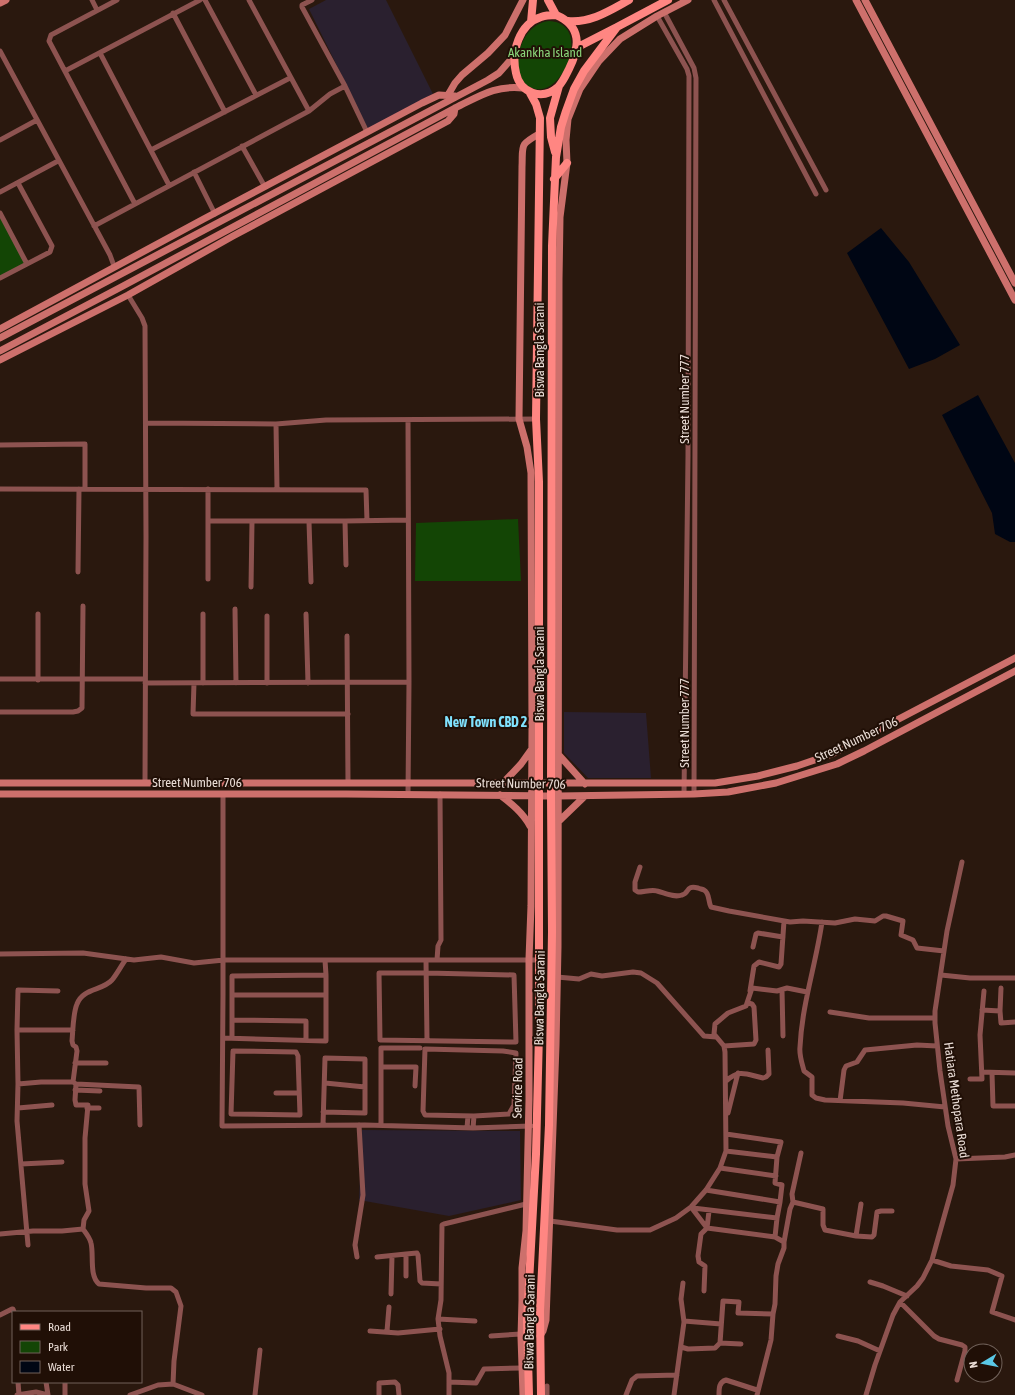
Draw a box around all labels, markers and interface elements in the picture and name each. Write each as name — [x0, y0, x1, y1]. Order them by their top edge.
park label: Akankha Island — [508, 45, 582, 60]
street label: Biswa Bangla Sarani — [532, 302, 547, 398]
street label: Street Number 777 — [677, 354, 692, 444]
street label: Biswa Bangla Sarani — [532, 626, 547, 722]
street label: Street Number 777 — [677, 678, 692, 768]
district label: New Town CBD 2 — [445, 714, 528, 730]
street label: Street Number 706 — [812, 714, 900, 765]
street label: Street Number 706 — [152, 775, 242, 790]
street label: Street Number 706 — [476, 775, 566, 792]
street label: Biswa Bangla Sarani — [531, 950, 548, 1046]
street label: Hatiara Methopara Road — [941, 1041, 972, 1159]
street label: Service Road — [509, 1057, 526, 1119]
street label: Biswa Bangla Sarani — [521, 1274, 538, 1370]
legend — [12, 1311, 142, 1383]
text: Road — [48, 1320, 71, 1334]
text: Park — [48, 1340, 69, 1354]
north arrow — [963, 1343, 1003, 1383]
text: Water — [48, 1360, 75, 1374]
text: N — [967, 1360, 980, 1369]

